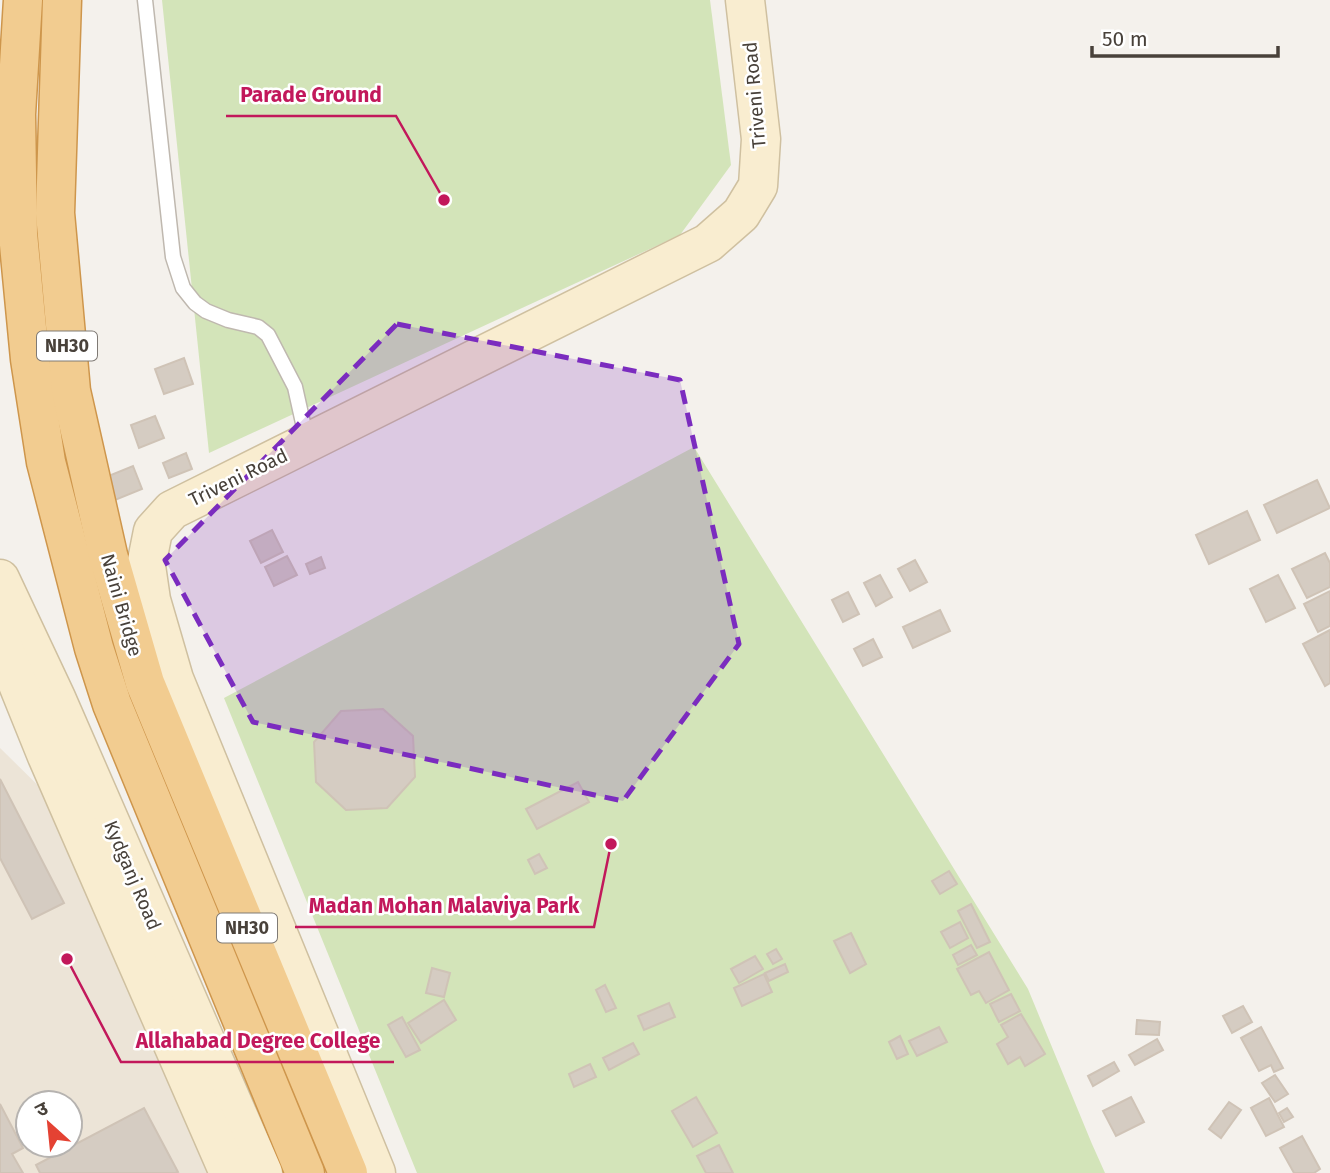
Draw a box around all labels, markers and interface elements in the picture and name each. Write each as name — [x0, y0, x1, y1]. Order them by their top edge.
scale bar — [1092, 14, 1278, 58]
text: 50 m — [1102, 26, 1148, 52]
street label: Triveni Road — [738, 41, 771, 149]
callout: Parade Ground — [226, 74, 396, 116]
text: Parade Ground — [240, 82, 382, 108]
road number: NH30 — [37, 332, 97, 360]
street label: Triveni Road — [185, 444, 291, 511]
street label: Naini Bridge — [96, 551, 147, 659]
street label: Kydganj Road — [99, 817, 166, 933]
callout: Madan Mohan Malaviya Park — [295, 885, 594, 927]
text: Madan Mohan Malaviya Park — [309, 893, 580, 919]
road number: NH30 — [217, 914, 277, 943]
callout: Allahabad Degree College — [121, 1020, 394, 1062]
text: Allahabad Degree College — [135, 1028, 381, 1054]
north arrow — [14, 1089, 84, 1159]
text: उ — [31, 1096, 52, 1122]

